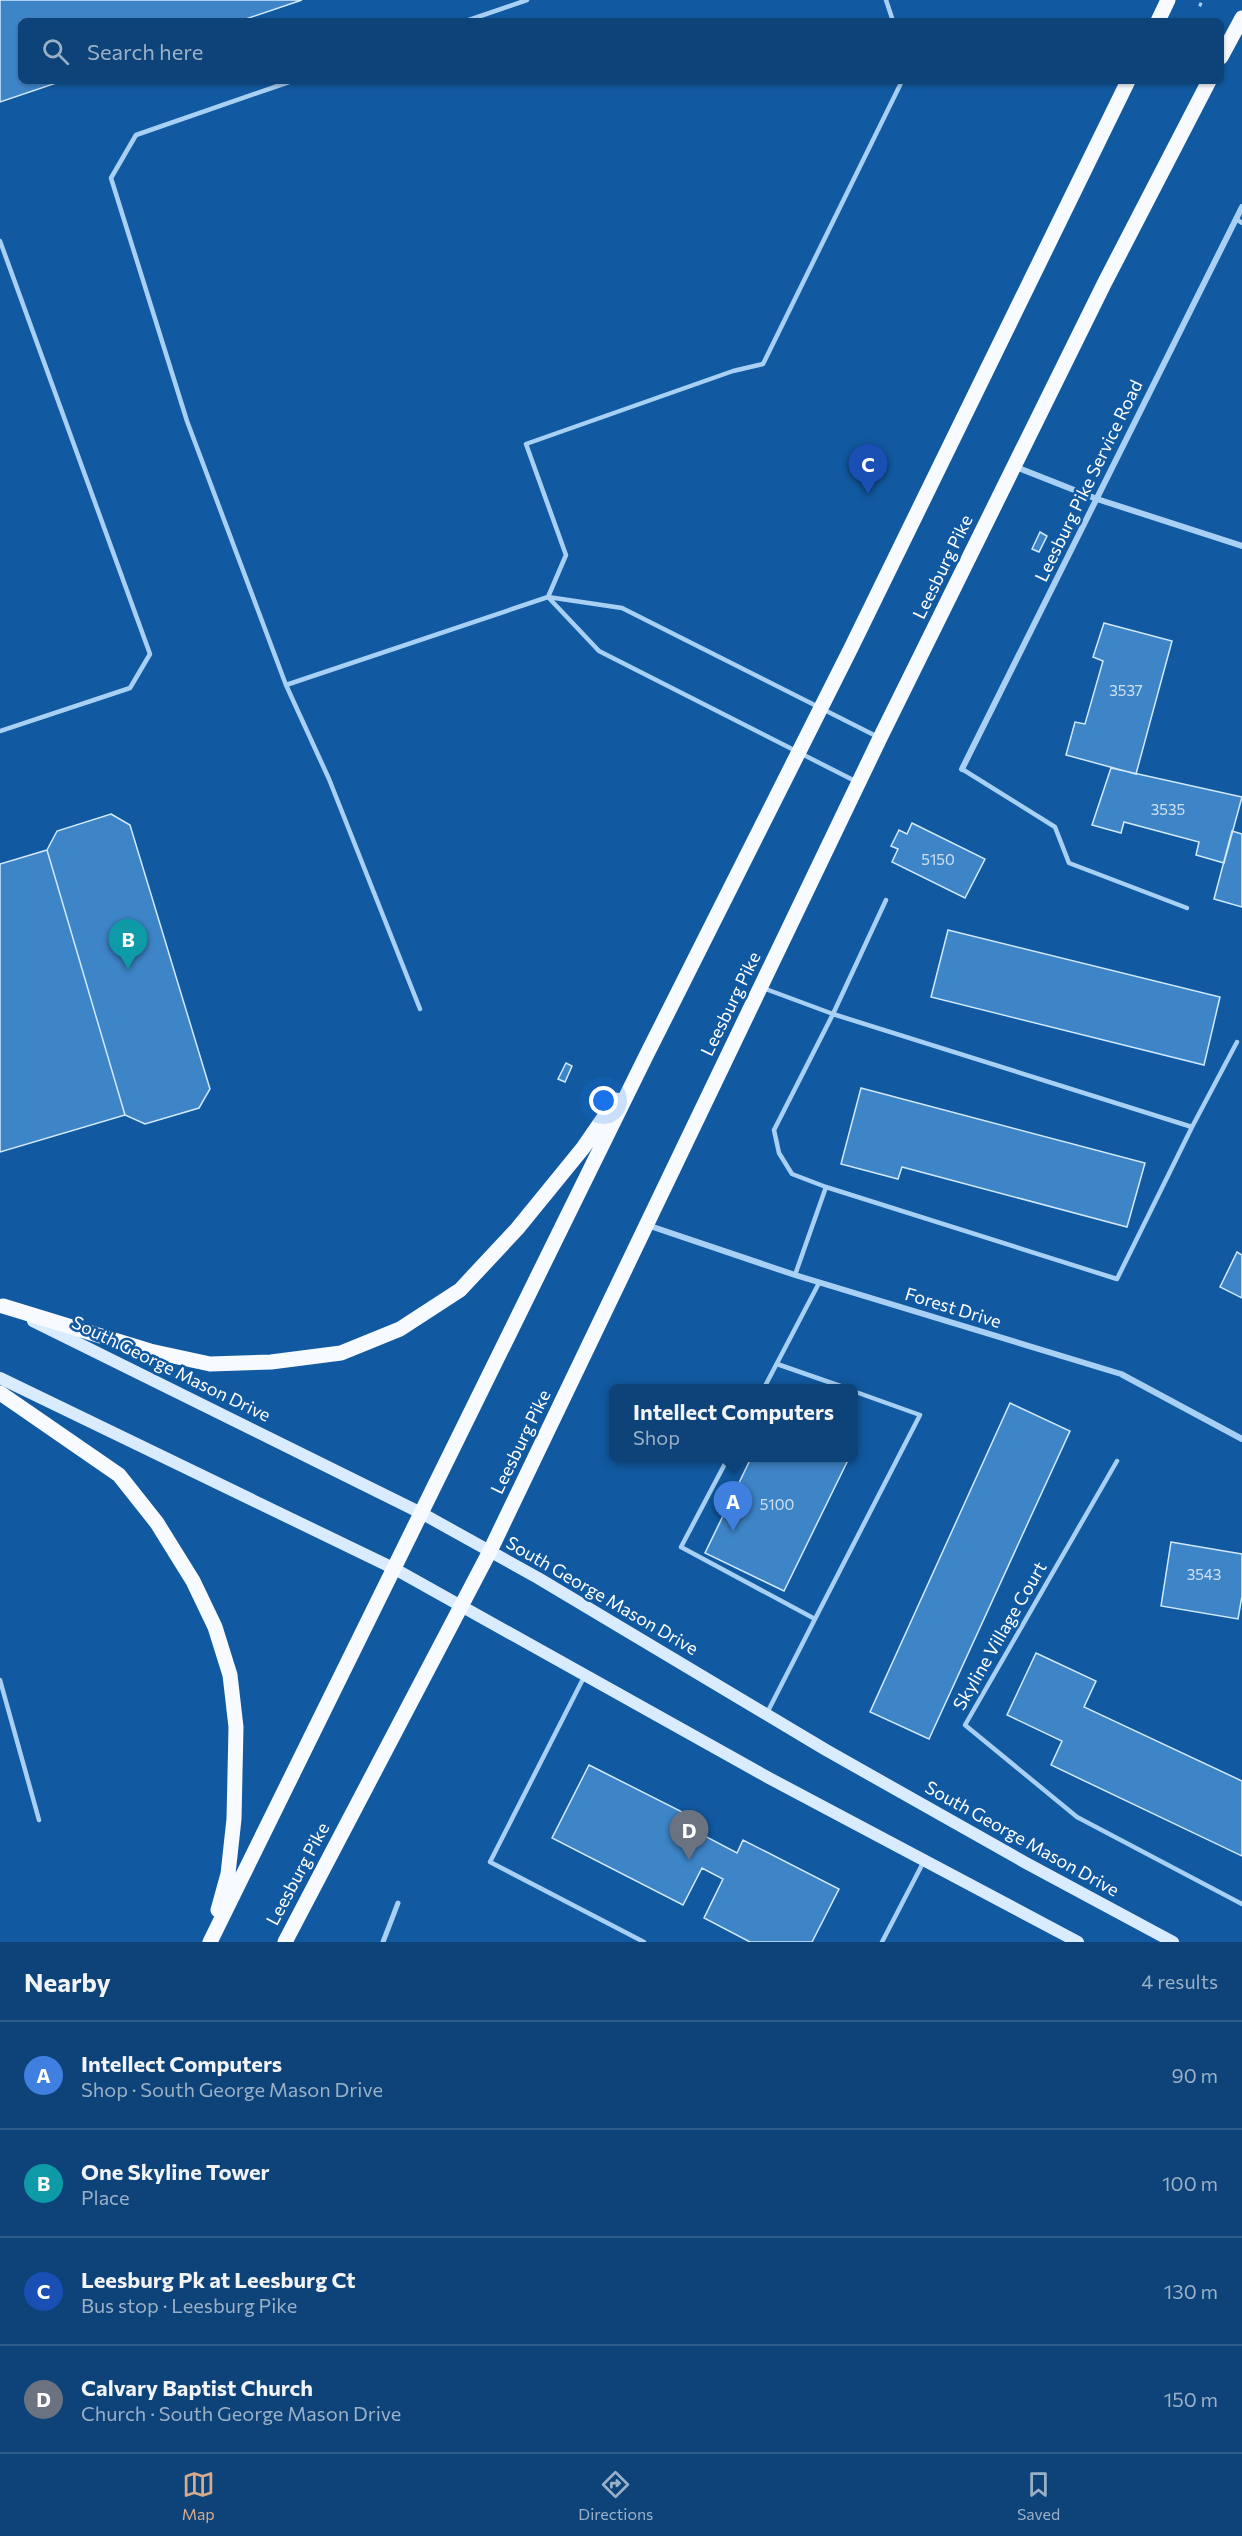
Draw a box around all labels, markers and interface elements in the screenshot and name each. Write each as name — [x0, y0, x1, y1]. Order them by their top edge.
search box — [18, 18, 1224, 84]
icon: search — [39, 35, 72, 68]
text: Search here — [87, 38, 203, 65]
street label: Leesburg Pike Service Road — [1030, 376, 1147, 585]
pin: C — [848, 444, 888, 494]
street label: Leesburg Pike — [907, 511, 977, 622]
house number: 3537 — [1109, 681, 1143, 699]
house number: 3535 — [1151, 800, 1185, 818]
house number: 5150 — [921, 850, 955, 868]
pin: B — [108, 920, 148, 969]
street label: Leesburg Pike — [695, 948, 765, 1059]
your location — [589, 1086, 618, 1115]
street label: Forest Drive — [902, 1282, 1004, 1332]
street label: South George Mason Drive — [69, 1310, 274, 1426]
popup — [609, 1384, 858, 1462]
street label: Leesburg Pike — [485, 1386, 555, 1497]
text: Intellect Computers — [633, 1398, 834, 1425]
text: Shop — [633, 1425, 680, 1449]
pin: A — [714, 1482, 752, 1531]
house number: 5100 — [760, 1495, 794, 1513]
street label: South George Mason Drive — [502, 1531, 703, 1659]
street label: Skyline Village Court — [948, 1557, 1051, 1714]
house number: 3543 — [1187, 1565, 1221, 1583]
street label: South George Mason Drive — [922, 1776, 1123, 1901]
pin: D — [670, 1810, 708, 1860]
street label: Leesburg Pike — [261, 1818, 333, 1929]
text: Nearby — [24, 1966, 111, 1997]
text: 4 results — [1141, 1969, 1218, 1993]
text: Intellect Computers — [81, 2050, 282, 2077]
text: A — [36, 2063, 51, 2087]
text: 90 m — [1172, 2063, 1218, 2087]
text: Shop · South George Mason Drive — [81, 2077, 383, 2101]
text: One Skyline Tower — [81, 2158, 270, 2185]
text: B — [37, 2171, 50, 2195]
text: 100 m — [1162, 2171, 1218, 2195]
text: Place — [81, 2185, 130, 2209]
text: Leesburg Pk at Leesburg Ct — [81, 2266, 356, 2293]
text: C — [37, 2279, 50, 2303]
text: 130 m — [1164, 2279, 1218, 2303]
text: Bus stop · Leesburg Pike — [81, 2293, 297, 2317]
text: Calvary Baptist Church — [81, 2374, 313, 2401]
text: D — [36, 2387, 51, 2411]
text: 150 m — [1164, 2387, 1218, 2411]
text: Church · South George Mason Drive — [81, 2401, 401, 2425]
tab: Map — [182, 2468, 215, 2523]
tab: Directions — [578, 2468, 653, 2523]
tab: Saved — [1017, 2468, 1060, 2523]

